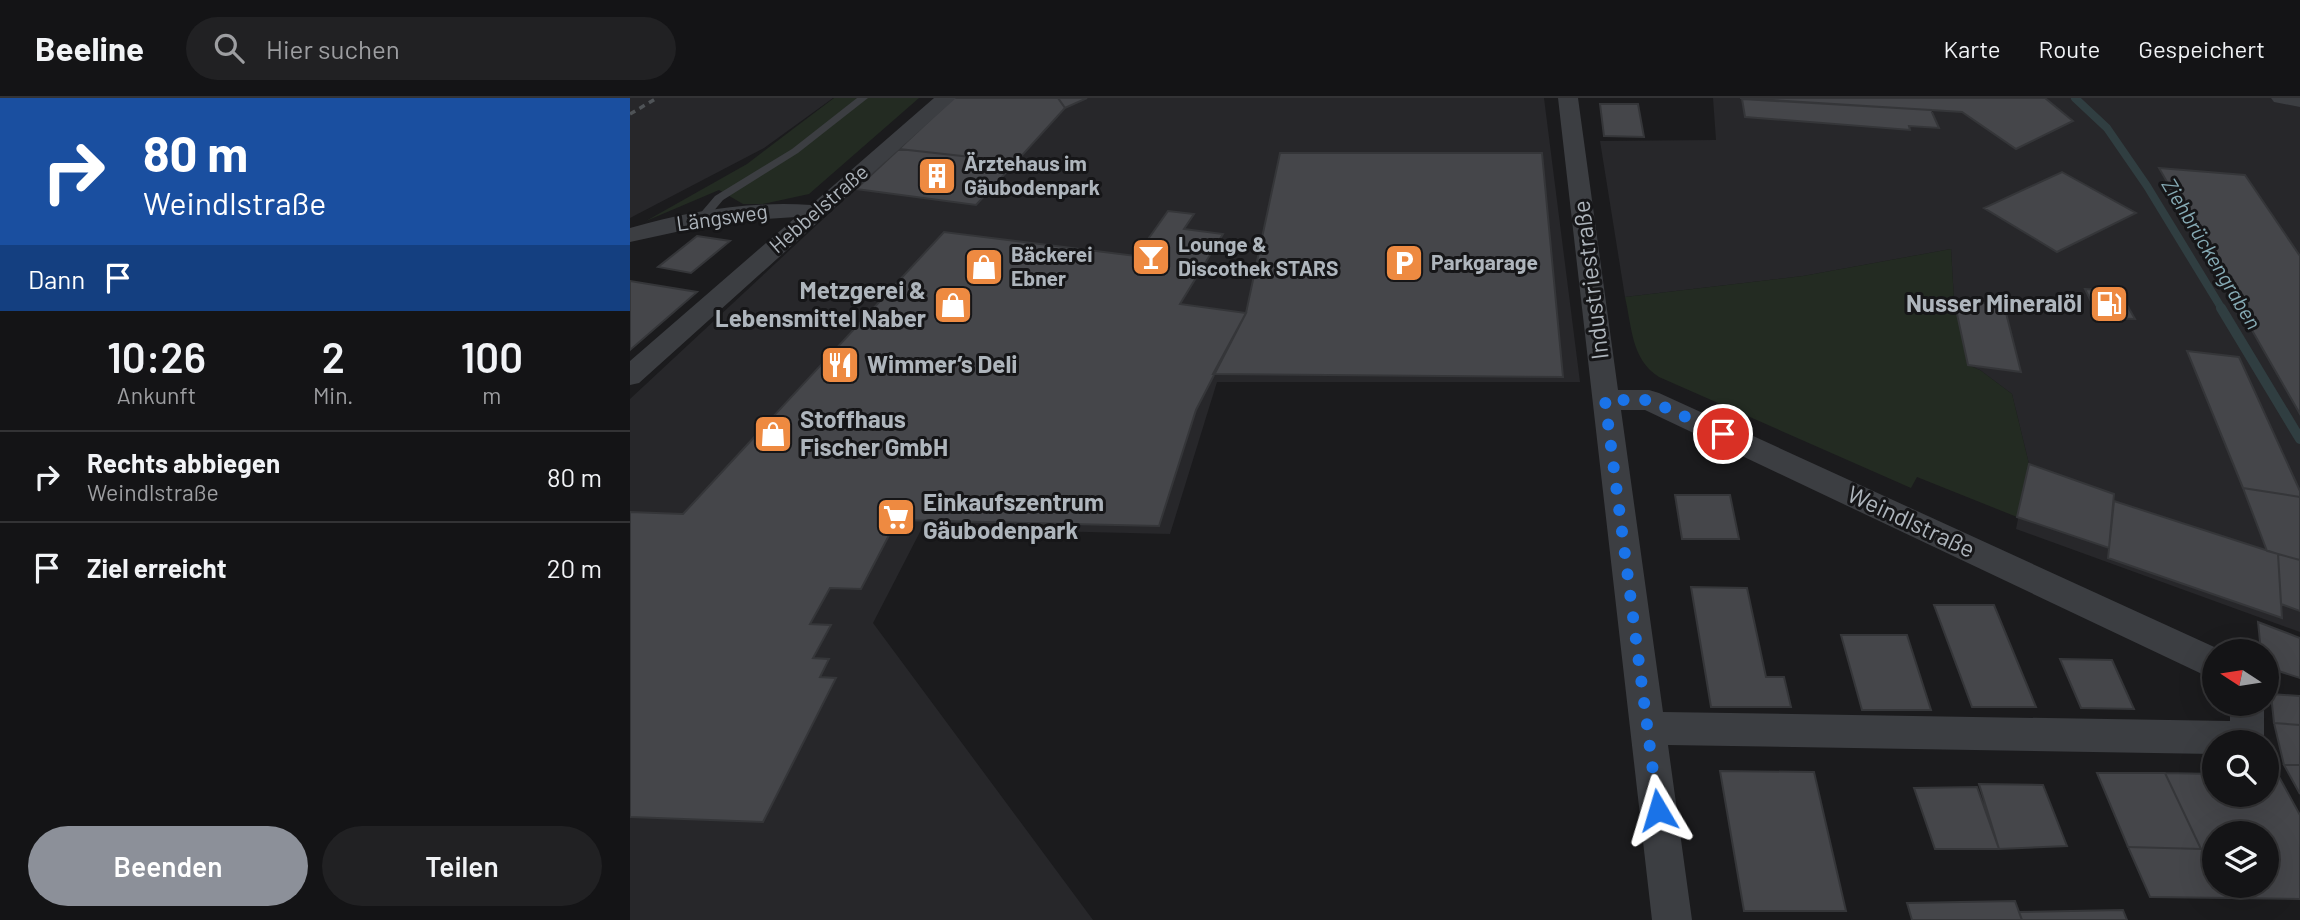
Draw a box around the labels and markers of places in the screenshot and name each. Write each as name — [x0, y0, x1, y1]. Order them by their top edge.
place label: Ärztehaus im Gäubodenpark — [964, 150, 1100, 199]
building icon: Ärztehaus im Gäubodenpark — [916, 155, 958, 197]
place label: Lounge & Discothek STARS — [1178, 231, 1338, 280]
bar icon: Lounge & Discothek STARS — [1130, 236, 1172, 278]
place label: Bäckerei Ebner — [1011, 241, 1093, 290]
parking icon: Parkgarage — [1383, 242, 1425, 284]
shop icon: Bäckerei Ebner — [963, 246, 1005, 288]
place label: Parkgarage — [1431, 249, 1538, 274]
place label: Metzgerei & Lebensmittel Naber — [715, 275, 926, 332]
fuel station icon: Nusser Mineralöl — [2088, 283, 2130, 325]
shop icon: Metzgerei & Lebensmittel Naber — [932, 284, 974, 326]
place label: Nusser Mineralöl — [1906, 288, 2082, 317]
restaurant icon: Wimmer’s Deli — [819, 344, 861, 386]
place label: Wimmer’s Deli — [867, 349, 1017, 378]
place label: Stoffhaus Fischer GmbH — [800, 404, 948, 461]
pin — [1693, 404, 1753, 464]
shop icon: Stoffhaus Fischer GmbH — [752, 413, 794, 455]
place label: Einkaufszentrum Gäubodenpark — [923, 487, 1104, 544]
supermarket icon: Einkaufszentrum Gäubodenpark — [875, 496, 917, 538]

